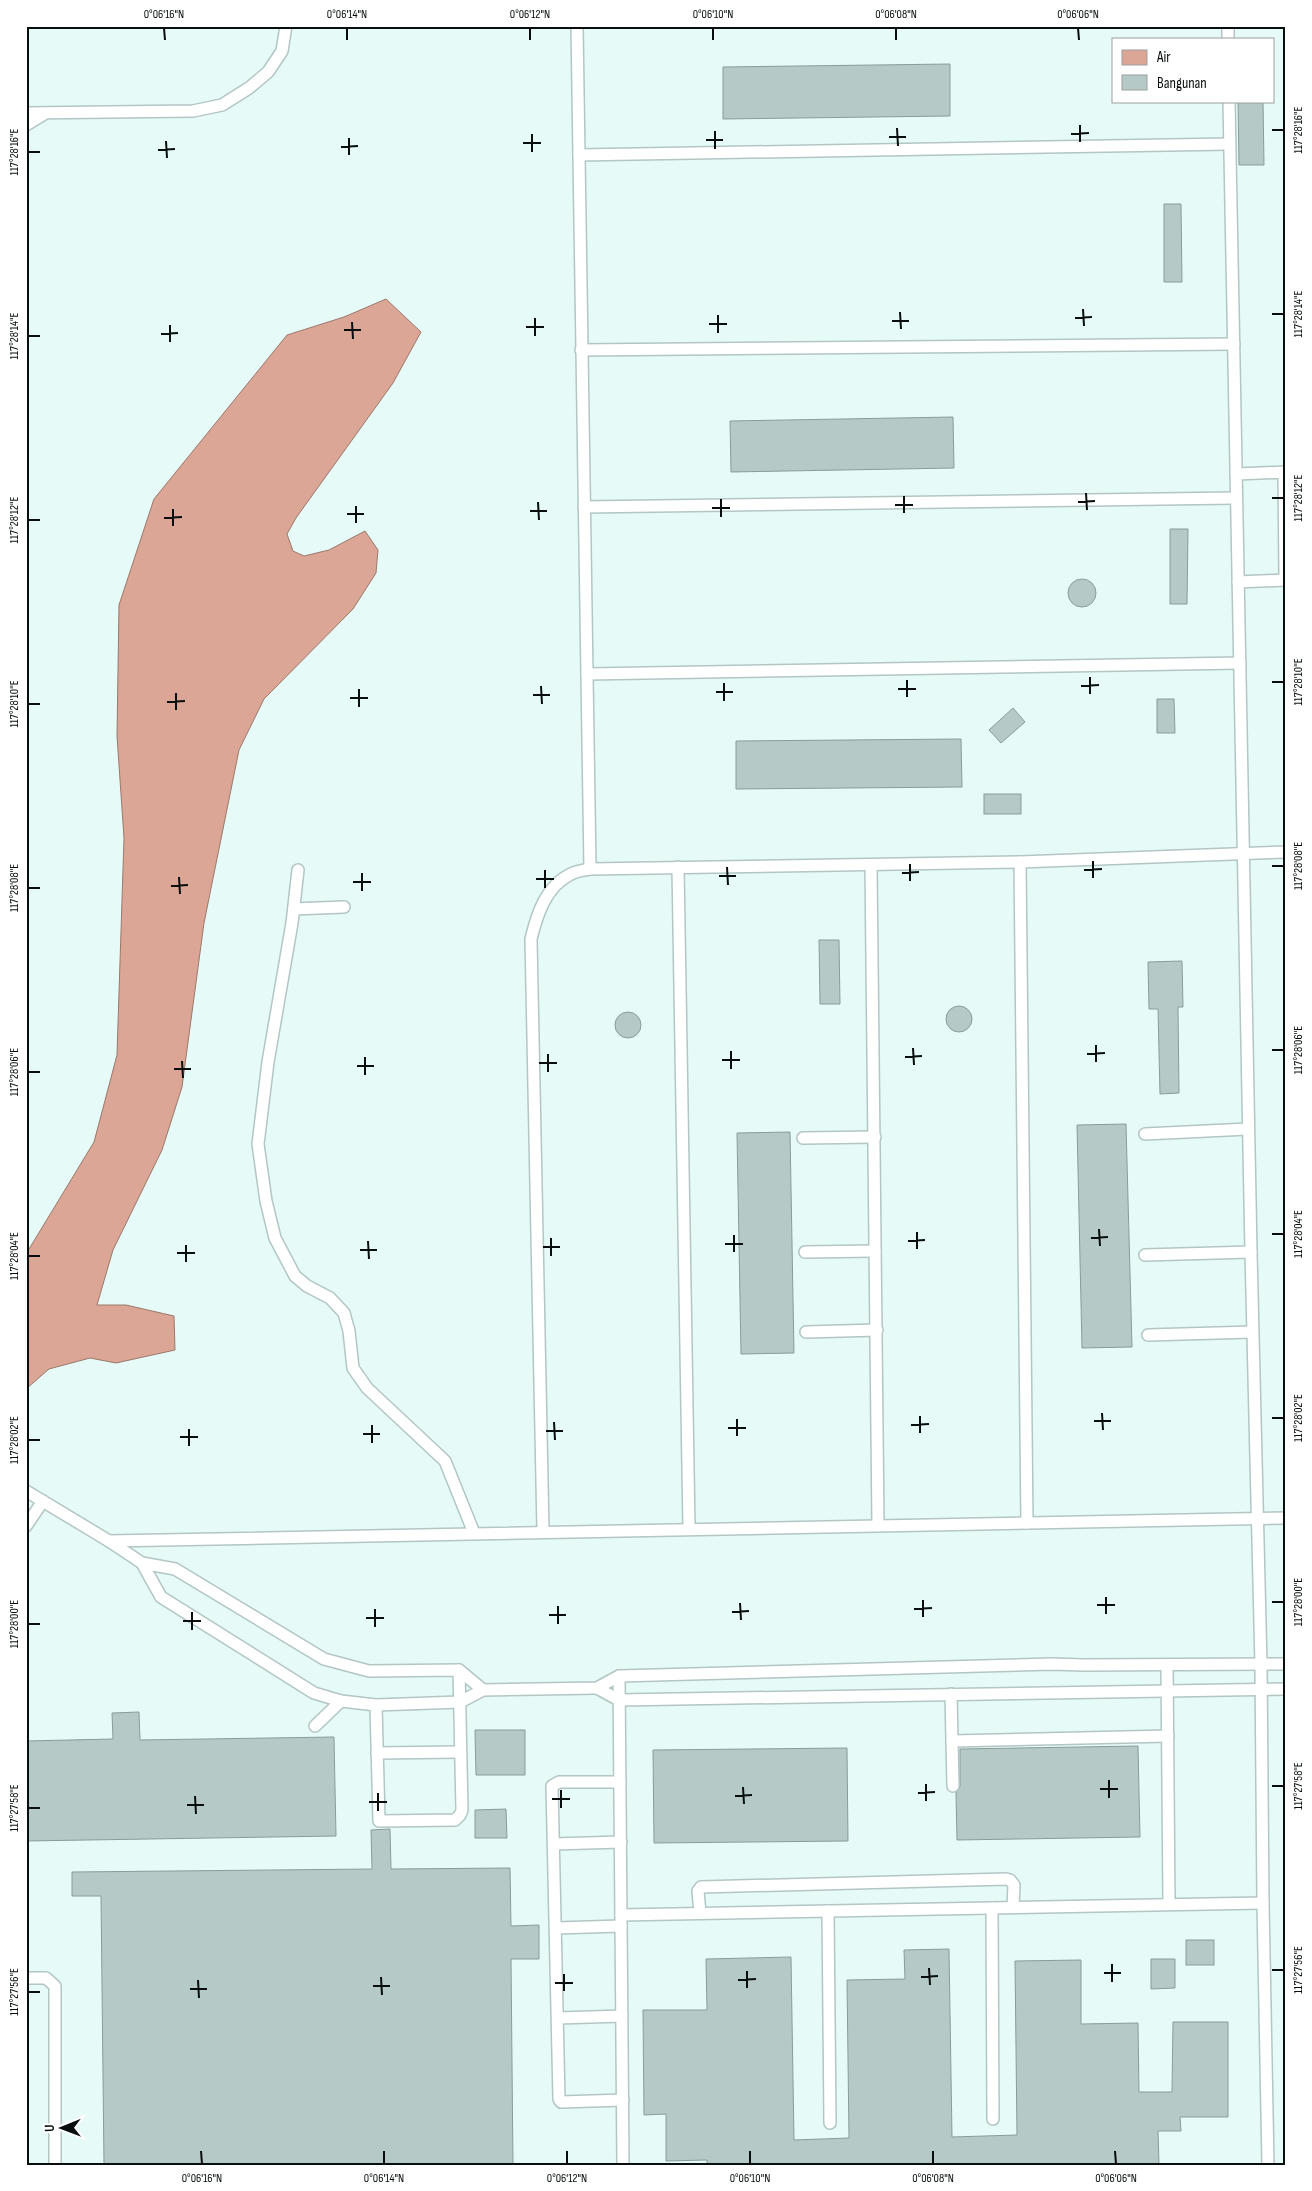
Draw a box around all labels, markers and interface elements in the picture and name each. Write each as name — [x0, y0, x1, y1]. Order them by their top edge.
text: 0°06'16"N — [144, 7, 184, 22]
text: 0°06'14"N — [327, 7, 367, 22]
text: 0°06'12"N — [510, 7, 550, 22]
text: 0°06'10"N — [693, 7, 733, 22]
text: 0°06'08"N — [875, 7, 917, 22]
text: 0°06'06"N — [1057, 7, 1099, 22]
legend — [1112, 38, 1274, 102]
text: Air — [1156, 48, 1171, 67]
text: Bangunan — [1157, 74, 1207, 93]
text: 117°28'16"E — [1291, 106, 1306, 154]
text: 117°28'16"E — [7, 128, 22, 176]
text: 117°28'14"E — [1291, 291, 1306, 337]
text: 117°28'14"E — [7, 313, 22, 359]
text: 117°28'12"E — [1291, 474, 1306, 521]
text: 117°28'12"E — [7, 496, 22, 543]
text: 117°28'10"E — [1291, 658, 1306, 706]
text: 117°28'10"E — [7, 680, 22, 728]
text: 117°28'08"E — [1291, 842, 1306, 890]
text: 117°28'08"E — [7, 864, 22, 912]
text: 117°28'06"E — [1291, 1026, 1306, 1074]
text: 117°28'06"E — [7, 1048, 22, 1096]
text: 117°28'04"E — [1291, 1210, 1306, 1258]
text: 117°28'04"E — [7, 1232, 22, 1280]
text: 117°28'02"E — [1291, 1394, 1306, 1442]
text: 117°28'02"E — [7, 1416, 22, 1464]
text: 117°28'00"E — [1291, 1578, 1306, 1626]
text: 117°28'00"E — [7, 1600, 22, 1648]
text: 117°27'58"E — [1291, 1762, 1306, 1810]
text: 117°27'58"E — [7, 1784, 22, 1832]
text: 117°27'56"E — [1291, 1946, 1306, 1994]
text: 117°27'56"E — [7, 1968, 22, 2016]
north arrow — [38, 2104, 88, 2154]
text: U — [41, 2124, 58, 2132]
text: 0°06'16"N — [182, 2171, 222, 2186]
text: 0°06'14"N — [364, 2171, 404, 2186]
text: 0°06'12"N — [547, 2171, 587, 2186]
text: 0°06'10"N — [730, 2171, 770, 2186]
text: 0°06'08"N — [912, 2171, 954, 2186]
text: 0°06'06"N — [1095, 2171, 1137, 2186]

